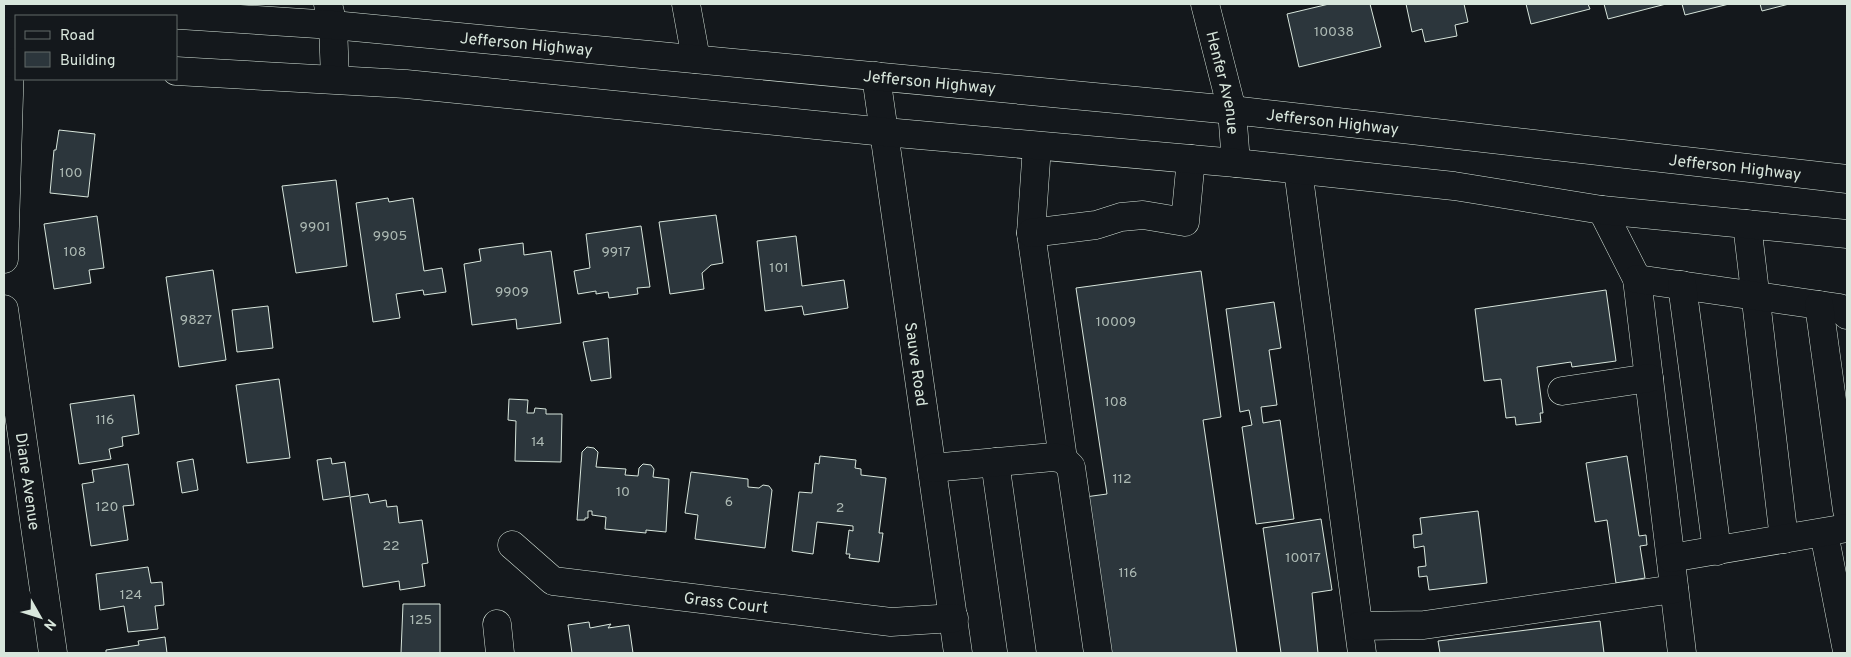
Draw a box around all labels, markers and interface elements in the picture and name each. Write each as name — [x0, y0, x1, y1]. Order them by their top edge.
legend — [15, 15, 178, 80]
house number: 10038 — [1314, 24, 1354, 41]
text: Road — [60, 27, 95, 46]
street label: Jefferson Highway — [459, 29, 594, 62]
street label: Henfer Avenue — [1200, 29, 1242, 135]
text: Building — [60, 52, 115, 71]
street label: Jefferson Highway — [862, 67, 997, 100]
street label: Jefferson Highway — [1265, 106, 1400, 141]
street label: Jefferson Highway — [1668, 151, 1802, 186]
house number: 100 — [59, 165, 83, 182]
house number: 9901 — [300, 219, 330, 236]
house number: 9905 — [373, 228, 407, 245]
house number: 108 — [64, 244, 86, 261]
house number: 9917 — [601, 244, 631, 261]
house number: 101 — [769, 260, 789, 277]
house number: 9909 — [495, 284, 529, 301]
house number: 9827 — [180, 312, 212, 329]
house number: 10009 — [1096, 314, 1136, 331]
street label: Sauve Road — [899, 321, 931, 408]
house number: 108 — [1105, 394, 1127, 411]
house number: 116 — [96, 412, 114, 429]
street label: Diane Avenue — [10, 432, 43, 532]
house number: 14 — [531, 434, 545, 451]
house number: 112 — [1112, 471, 1132, 488]
house number: 10 — [616, 484, 630, 501]
house number: 6 — [725, 494, 733, 511]
house number: 120 — [96, 499, 118, 516]
house number: 2 — [836, 500, 844, 517]
house number: 22 — [382, 538, 400, 555]
house number: 10017 — [1285, 550, 1321, 567]
house number: 116 — [1119, 565, 1137, 582]
house number: 124 — [120, 587, 142, 604]
street label: Grass Court — [682, 589, 769, 619]
north arrow — [15, 592, 65, 642]
house number: 125 — [410, 612, 432, 629]
text: N — [39, 615, 59, 633]

